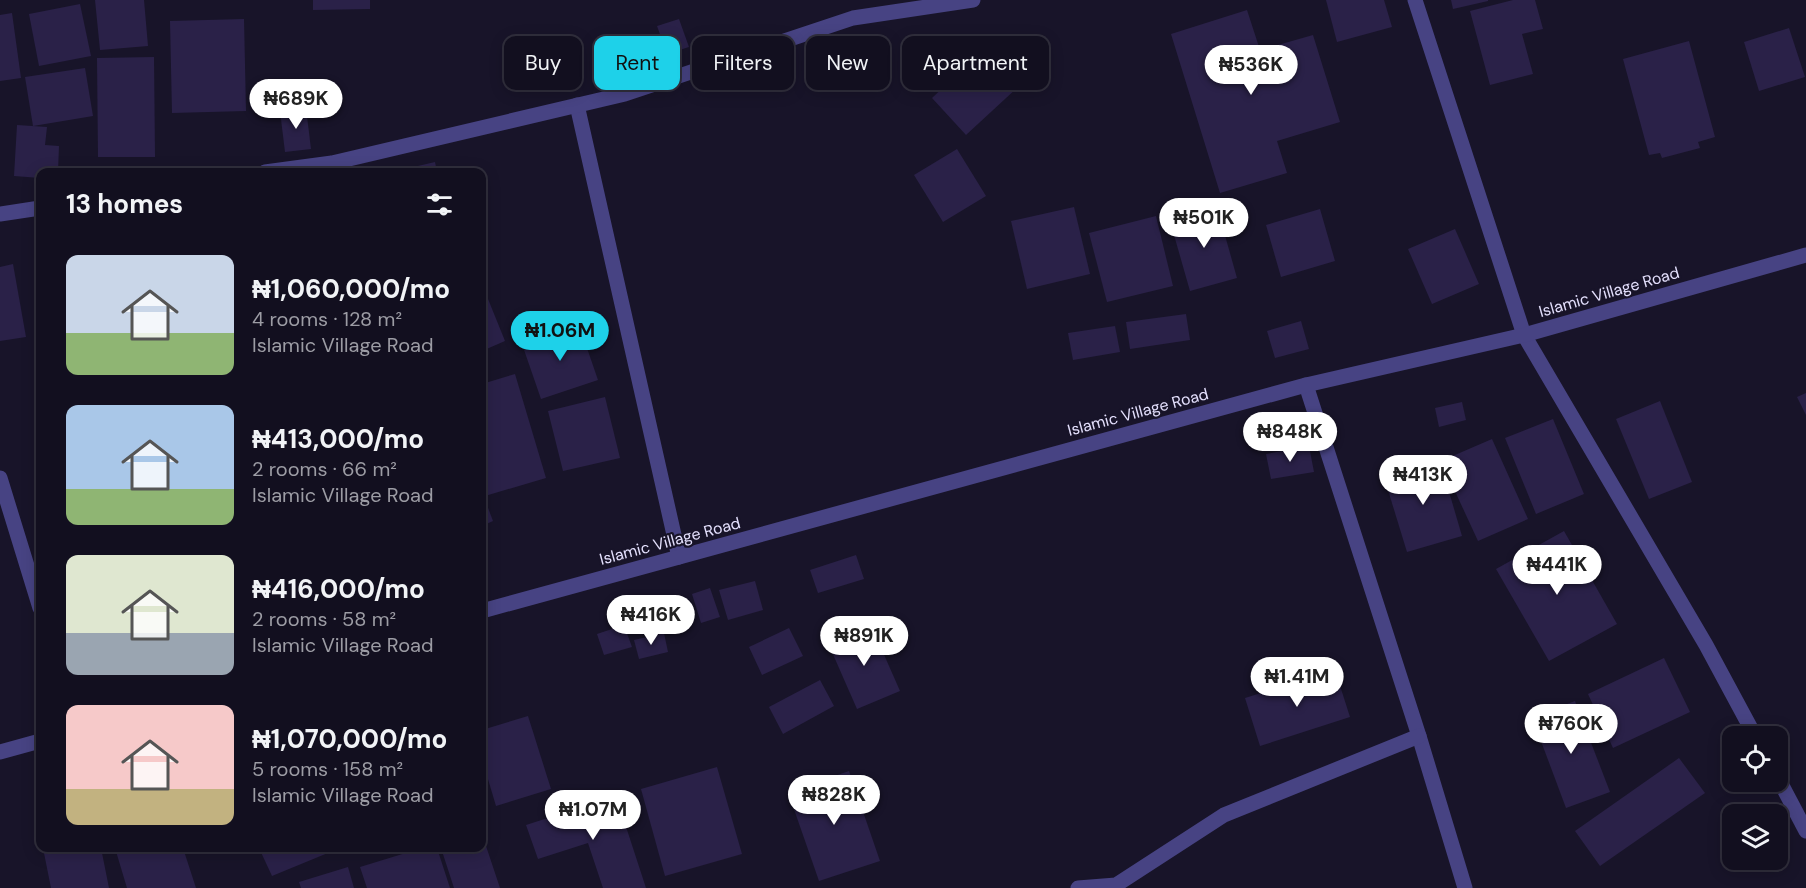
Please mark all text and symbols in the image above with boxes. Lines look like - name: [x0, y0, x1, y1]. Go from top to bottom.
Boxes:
- chip: Buy: [504, 36, 582, 90]
- chip: Rent: [594, 36, 680, 90]
- chip: Filters: [692, 36, 794, 90]
- chip: New: [806, 36, 890, 90]
- chip: Apartment: [902, 36, 1049, 90]
- pin: ₦536K: [1209, 45, 1293, 96]
- text: ₦536K: [1219, 51, 1283, 77]
- pin: ₦689K: [254, 79, 338, 130]
- text: ₦689K: [263, 85, 329, 111]
- text: 13 homes: [66, 187, 183, 221]
- icon: filters: [423, 188, 456, 221]
- pin: ₦501K: [1162, 198, 1246, 249]
- text: ₦501K: [1173, 204, 1235, 230]
- street label: Islamic Village Road: [1536, 262, 1682, 322]
- text: ₦1,060,000/mo: [252, 272, 450, 306]
- icon: home: [114, 279, 186, 351]
- text: 4 rooms · 128 m²: [252, 306, 402, 332]
- pin: ₦1.06M: [511, 311, 609, 362]
- text: ₦1.06M: [525, 317, 595, 343]
- text: Islamic Village Road: [252, 332, 433, 358]
- street label: Islamic Village Road: [1065, 383, 1211, 441]
- pin: ₦848K: [1248, 412, 1332, 463]
- text: ₦848K: [1257, 418, 1323, 444]
- text: ₦413,000/mo: [252, 422, 424, 456]
- icon: home: [114, 429, 186, 501]
- pin: ₦413K: [1381, 455, 1465, 506]
- text: 2 rooms · 66 m²: [252, 456, 397, 482]
- text: ₦413K: [1393, 461, 1453, 487]
- text: Islamic Village Road: [252, 482, 433, 508]
- street label: Islamic Village Road: [597, 512, 743, 570]
- pin: ₦441K: [1515, 545, 1599, 596]
- text: ₦441K: [1527, 551, 1587, 577]
- text: ₦416,000/mo: [252, 572, 425, 606]
- icon: home: [114, 579, 186, 651]
- pin: ₦416K: [609, 595, 693, 646]
- text: ₦416K: [621, 601, 681, 627]
- text: 2 rooms · 58 m²: [252, 606, 396, 632]
- pin: ₦891K: [822, 616, 906, 667]
- text: ₦891K: [834, 622, 894, 648]
- text: Islamic Village Road: [252, 632, 433, 658]
- pin: ₦1.41M: [1248, 657, 1346, 708]
- text: ₦1.41M: [1265, 663, 1329, 689]
- pin: ₦760K: [1529, 704, 1613, 755]
- text: ₦760K: [1539, 710, 1603, 736]
- text: ₦1,070,000/mo: [252, 722, 447, 756]
- map controls: [1722, 726, 1788, 870]
- button: locate: [1722, 726, 1788, 792]
- icon: home: [114, 729, 186, 801]
- text: 5 rooms · 158 m²: [252, 756, 403, 782]
- pin: ₦828K: [792, 775, 876, 826]
- text: ₦828K: [802, 781, 866, 807]
- text: Islamic Village Road: [252, 782, 433, 808]
- pin: ₦1.07M: [544, 790, 642, 841]
- text: ₦1.07M: [559, 796, 627, 822]
- button: layers: [1722, 804, 1788, 870]

